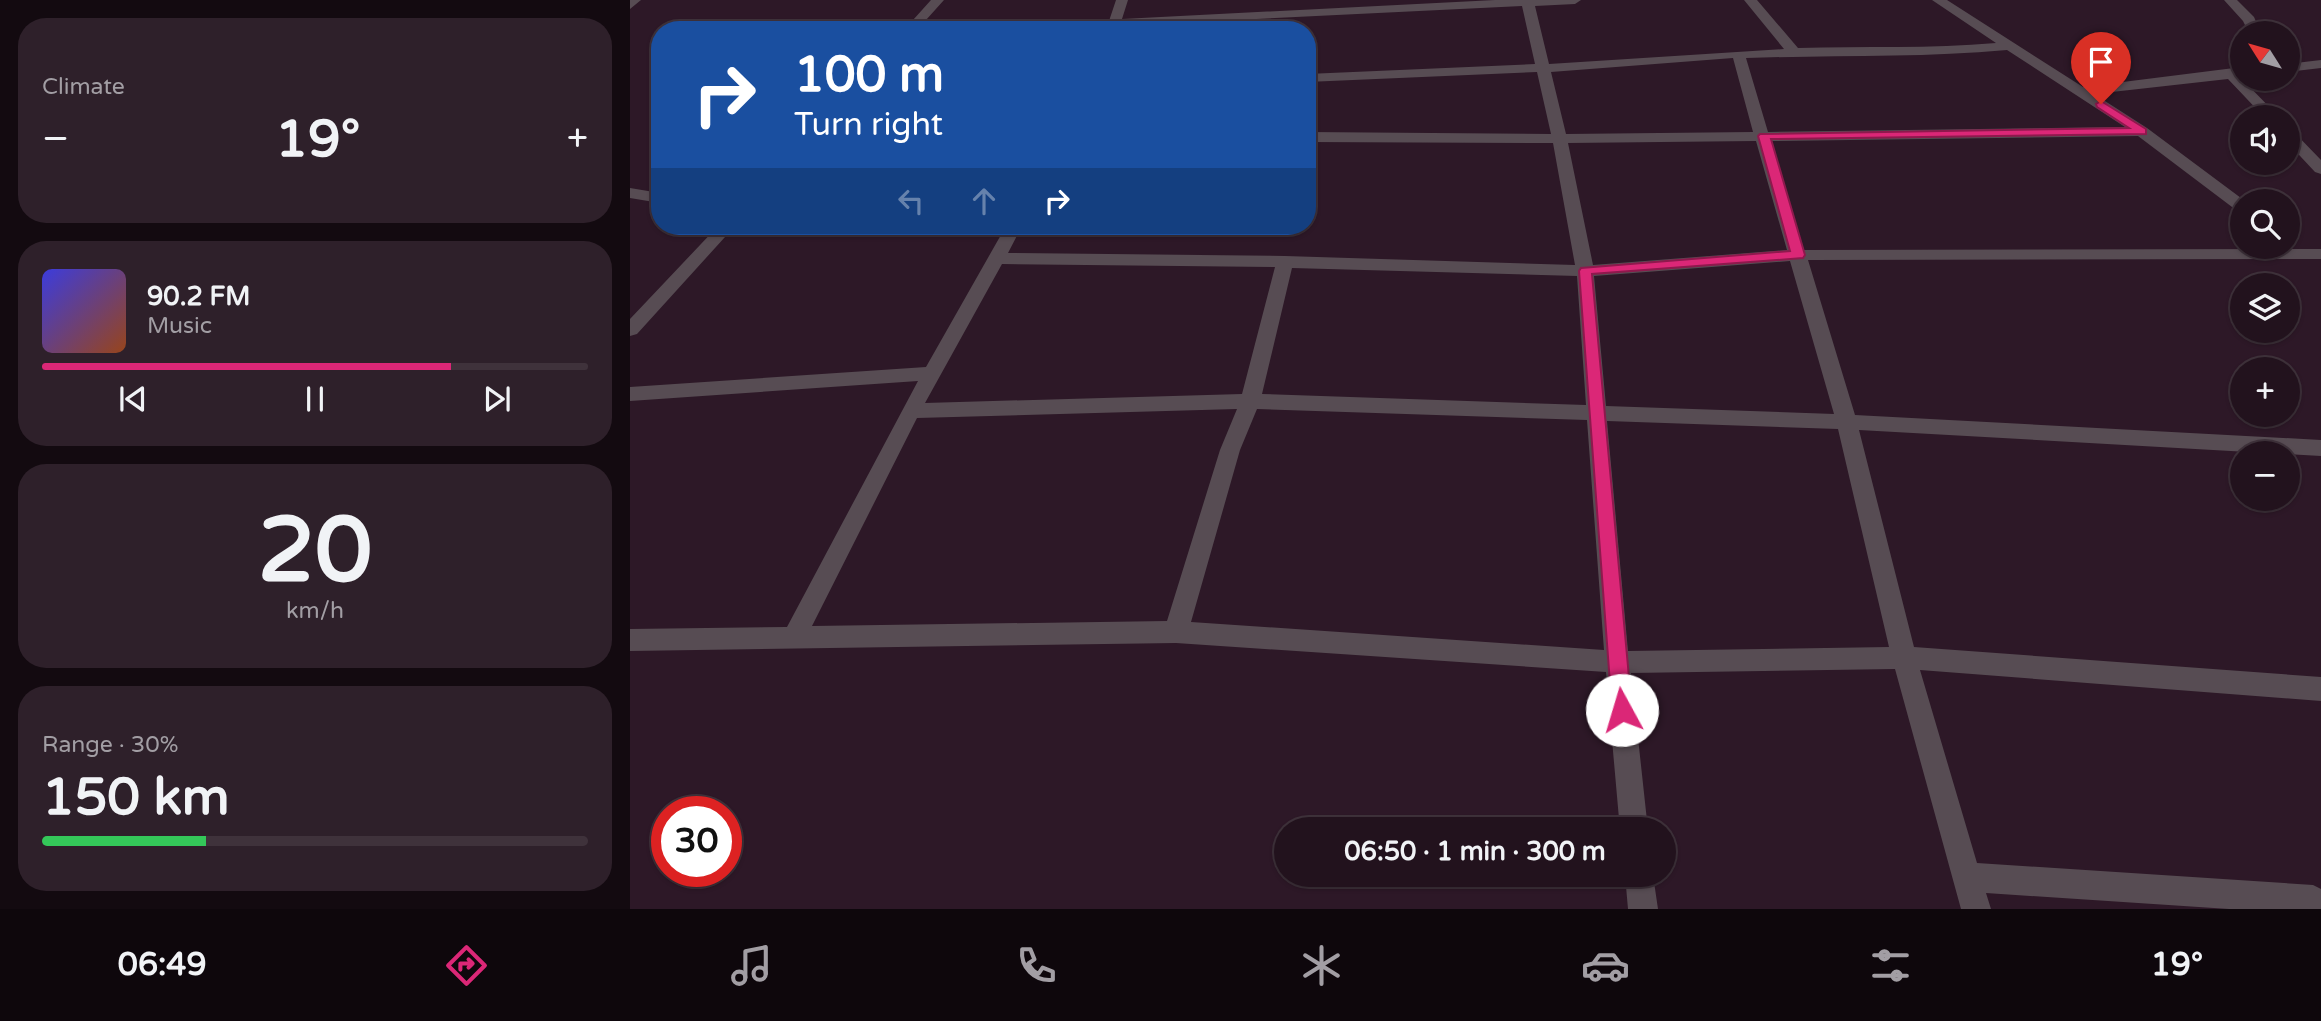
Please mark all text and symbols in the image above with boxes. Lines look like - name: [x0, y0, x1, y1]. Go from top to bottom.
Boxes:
- north arrow: [2230, 21, 2300, 91]
- map controls: [2230, 21, 2300, 511]
- pin: [2071, 32, 2131, 104]
- icon: arrive: [2082, 43, 2120, 81]
- text: 100 m: [794, 46, 944, 105]
- icon: right: [679, 49, 770, 140]
- text: Climate: [42, 73, 125, 101]
- button: sound: [2230, 105, 2300, 175]
- text: Turn right: [794, 106, 943, 144]
- text: 19°: [275, 108, 360, 171]
- text: −: [42, 116, 69, 162]
- text: +: [567, 116, 588, 162]
- icon: left: [892, 182, 930, 220]
- icon: ahead: [965, 182, 1003, 220]
- icon: right: [1038, 182, 1076, 220]
- button: search: [2230, 189, 2300, 259]
- button: layers: [2230, 273, 2300, 343]
- text: 90.2 FM: [147, 281, 250, 312]
- text: Music: [147, 312, 212, 340]
- button: +: [2230, 357, 2300, 427]
- icon: previous: [114, 380, 152, 418]
- icon: pause: [296, 380, 334, 418]
- icon: next: [478, 380, 516, 418]
- button: −: [2230, 441, 2300, 511]
- text: 20: [258, 496, 372, 606]
- text: km/h: [286, 597, 344, 625]
- position arrow: [1585, 673, 1659, 747]
- text: Range · 30%: [42, 731, 178, 759]
- text: 150 km: [42, 766, 230, 829]
- speed limit sign: 30: [651, 796, 742, 887]
- text: 06:50 · 1 min · 300 m: [1344, 836, 1606, 867]
- icon: directions: [442, 941, 491, 990]
- icon: music: [727, 941, 776, 990]
- icon: phone: [1012, 941, 1061, 990]
- icon: climate: [1297, 941, 1346, 990]
- icon: car: [1581, 941, 1630, 990]
- icon: filters: [1866, 941, 1915, 990]
- text: 06:49: [118, 946, 207, 984]
- text: 19°: [2151, 946, 2203, 984]

